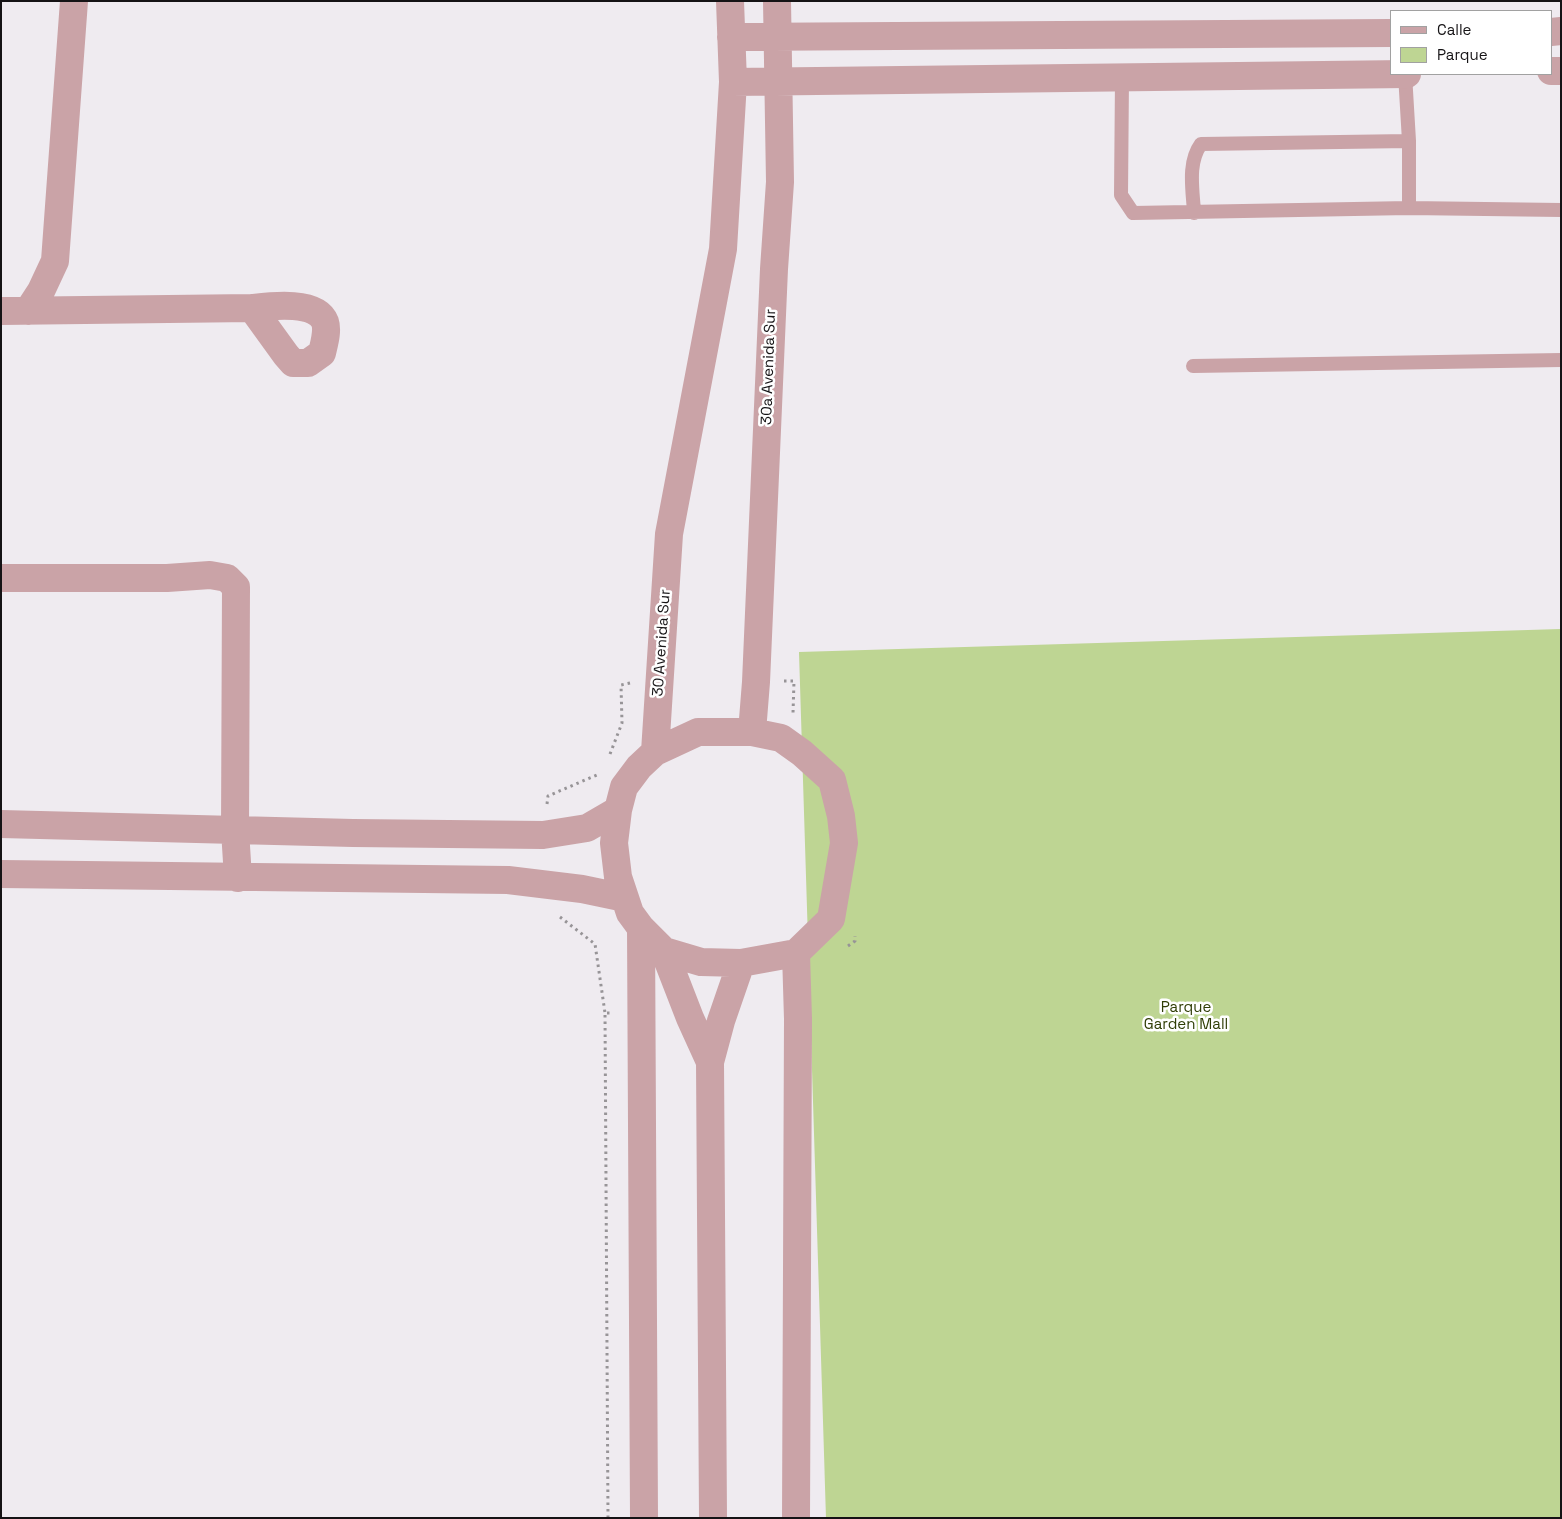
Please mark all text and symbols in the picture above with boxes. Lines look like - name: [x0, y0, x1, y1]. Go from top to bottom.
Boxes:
- legend: [1390, 10, 1552, 75]
- text: Calle: [1437, 20, 1472, 39]
- text: Parque: [1437, 45, 1488, 64]
- street label: 30a Avenida Sur: [758, 309, 780, 425]
- street label: 30 Avenida Sur: [649, 589, 675, 697]
- park label: Parque Garden Mall: [1144, 999, 1228, 1034]

